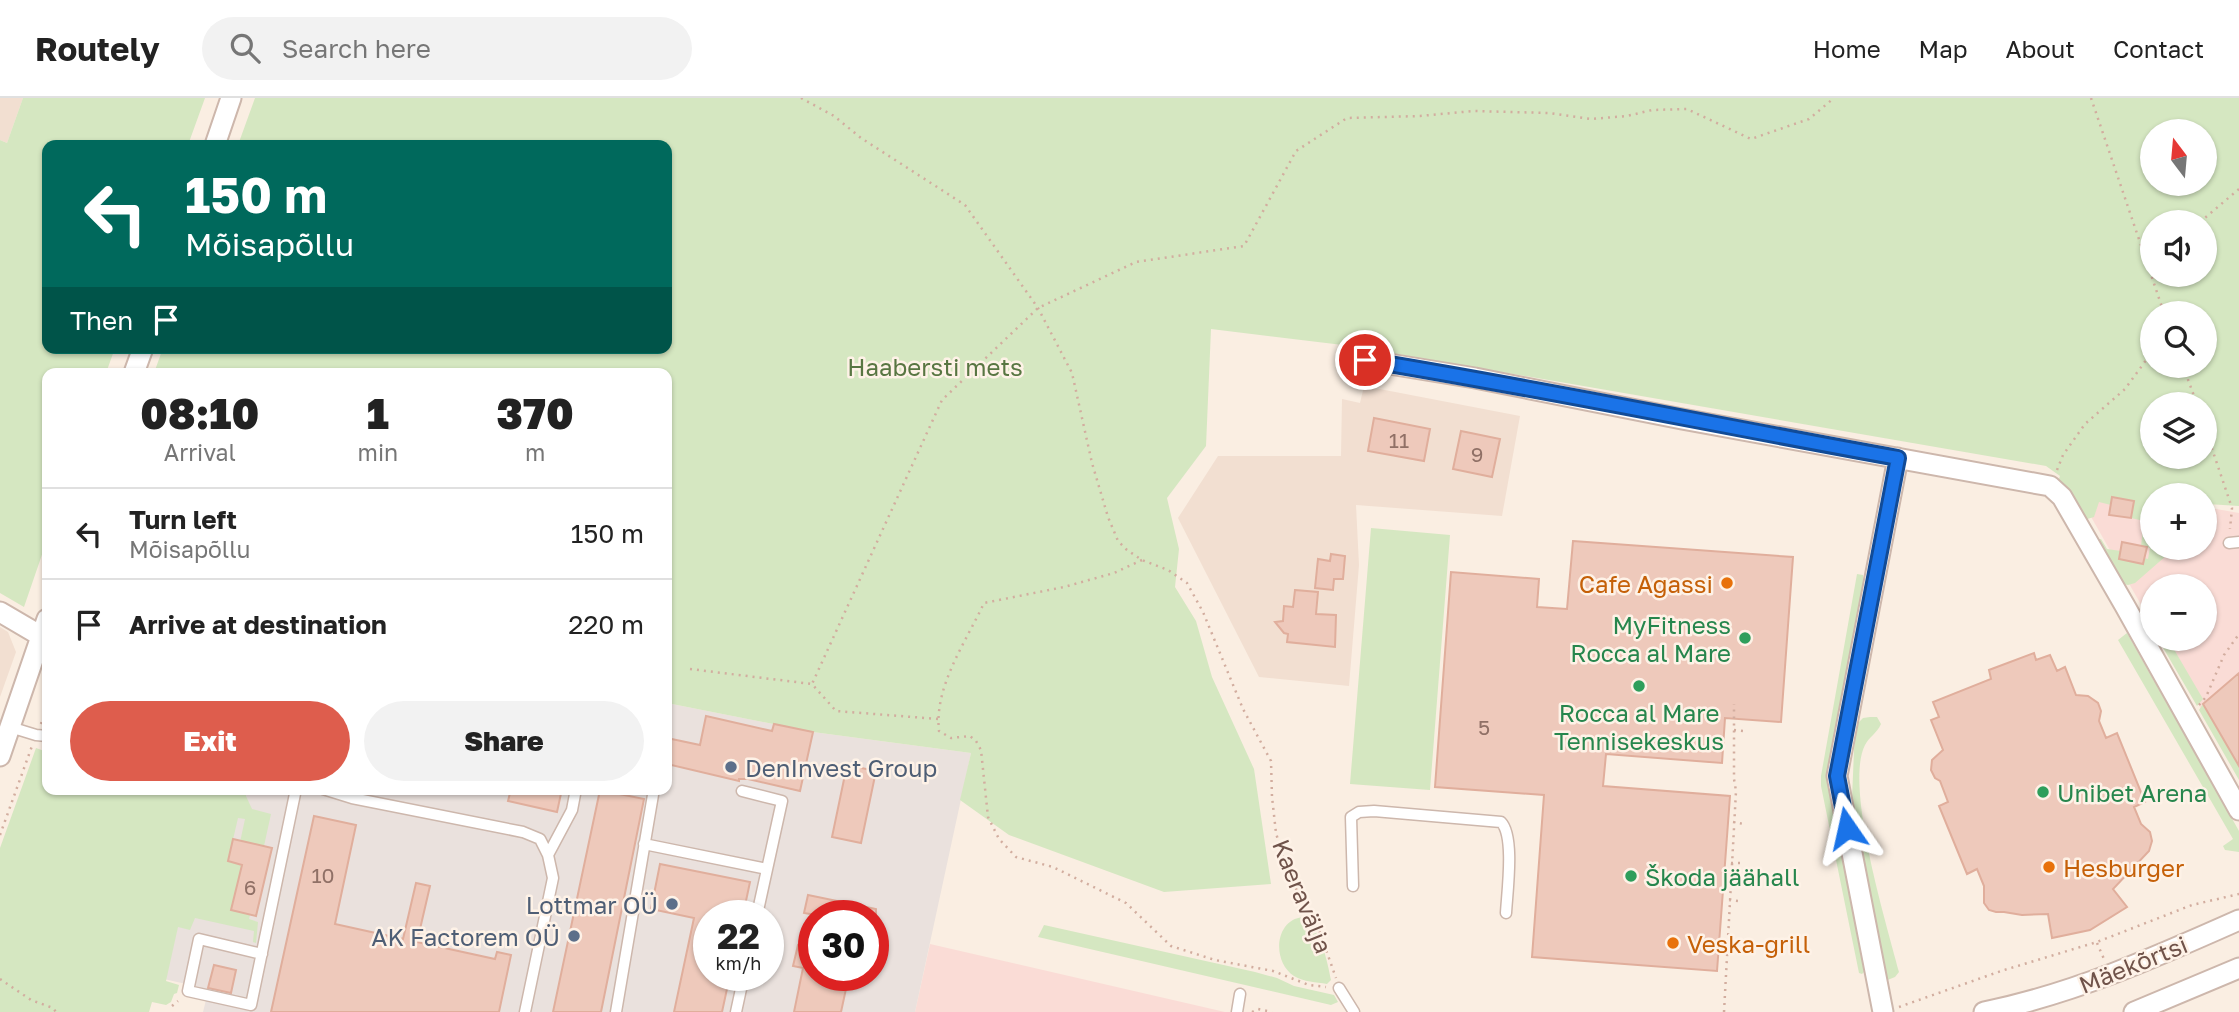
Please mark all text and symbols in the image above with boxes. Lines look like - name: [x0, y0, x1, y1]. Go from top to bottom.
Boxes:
- search box: [202, 17, 692, 80]
- text: Routely: [35, 29, 160, 68]
- icon: search: [226, 29, 264, 67]
- text: Search here: [282, 33, 431, 64]
- text: Home: [1813, 34, 1881, 63]
- text: Map: [1919, 34, 1968, 63]
- text: About: [2006, 34, 2075, 63]
- text: Contact: [2113, 34, 2204, 63]
- north arrow: [2140, 119, 2217, 196]
- map controls: [2140, 119, 2217, 651]
- text: 150 m: [185, 165, 327, 224]
- icon: left: [70, 168, 161, 259]
- button: sound: [2140, 210, 2217, 287]
- text: Mõisapõllu: [185, 225, 354, 263]
- icon: arrive: [147, 301, 185, 339]
- button: search: [2140, 301, 2217, 378]
- text: Then: [70, 305, 133, 336]
- pin: [1335, 330, 1395, 390]
- icon: arrive: [1346, 341, 1384, 379]
- park label: Haabersti mets: [847, 352, 1023, 381]
- text: 08:10: [140, 388, 259, 438]
- text: 1: [367, 388, 389, 438]
- text: 370: [497, 388, 574, 438]
- button: layers: [2140, 392, 2217, 469]
- house number: 11: [1389, 427, 1409, 453]
- text: Arrival: [164, 438, 236, 466]
- text: min: [358, 438, 398, 466]
- text: m: [525, 438, 545, 466]
- house number: 9: [1471, 441, 1483, 467]
- button: +: [2140, 483, 2217, 560]
- text: Turn left: [129, 504, 237, 535]
- icon: left: [70, 515, 108, 553]
- text: 150 m: [571, 518, 644, 549]
- text: Mõisapõllu: [129, 535, 251, 563]
- place label: Cafe Agassi: [1579, 569, 1713, 598]
- button: −: [2140, 574, 2217, 651]
- marker: Cafe Agassi: [1719, 575, 1735, 591]
- icon: arrive: [70, 606, 108, 644]
- text: Arrive at destination: [129, 609, 387, 640]
- text: 220 m: [568, 609, 644, 640]
- place label: MyFitness Rocca al Mare: [1570, 610, 1731, 667]
- marker: MyFitness Rocca al Mare: [1737, 630, 1753, 646]
- marker: Rocca al Mare Tennisekeskus: [1631, 678, 1647, 694]
- place label: Rocca al Mare Tennisekeskus: [1554, 698, 1724, 755]
- button: Exit: [70, 701, 350, 781]
- button: Share: [364, 701, 644, 781]
- house number: 5: [1478, 714, 1490, 740]
- place label: DenInvest Group: [745, 753, 937, 782]
- marker: DenInvest Group: [723, 759, 739, 775]
- place label: Unibet Arena: [2057, 778, 2207, 807]
- marker: Unibet Arena: [2035, 784, 2051, 800]
- position arrow: [1810, 791, 1884, 865]
- street label: Kaeravälja: [1267, 835, 1339, 957]
- place label: Hesburger: [2063, 853, 2184, 882]
- marker: Hesburger: [2041, 859, 2057, 875]
- house number: 10: [311, 862, 335, 888]
- place label: Škoda jäähall: [1645, 862, 1799, 891]
- marker: Škoda jäähall: [1623, 868, 1639, 884]
- house number: 6: [244, 874, 256, 900]
- place label: Lottmar OÜ: [526, 890, 658, 919]
- marker: Lottmar OÜ: [664, 896, 680, 912]
- speed limit sign: 30: [798, 900, 889, 991]
- text: 22: [717, 915, 760, 957]
- place label: AK Factorem OÜ: [371, 922, 560, 951]
- marker: AK Factorem OÜ: [566, 928, 582, 944]
- place label: Veska-grill: [1687, 929, 1810, 958]
- street label: Mäekõrtsi: [2075, 929, 2191, 999]
- marker: Veska-grill: [1665, 935, 1681, 951]
- text: km/h: [716, 952, 761, 974]

